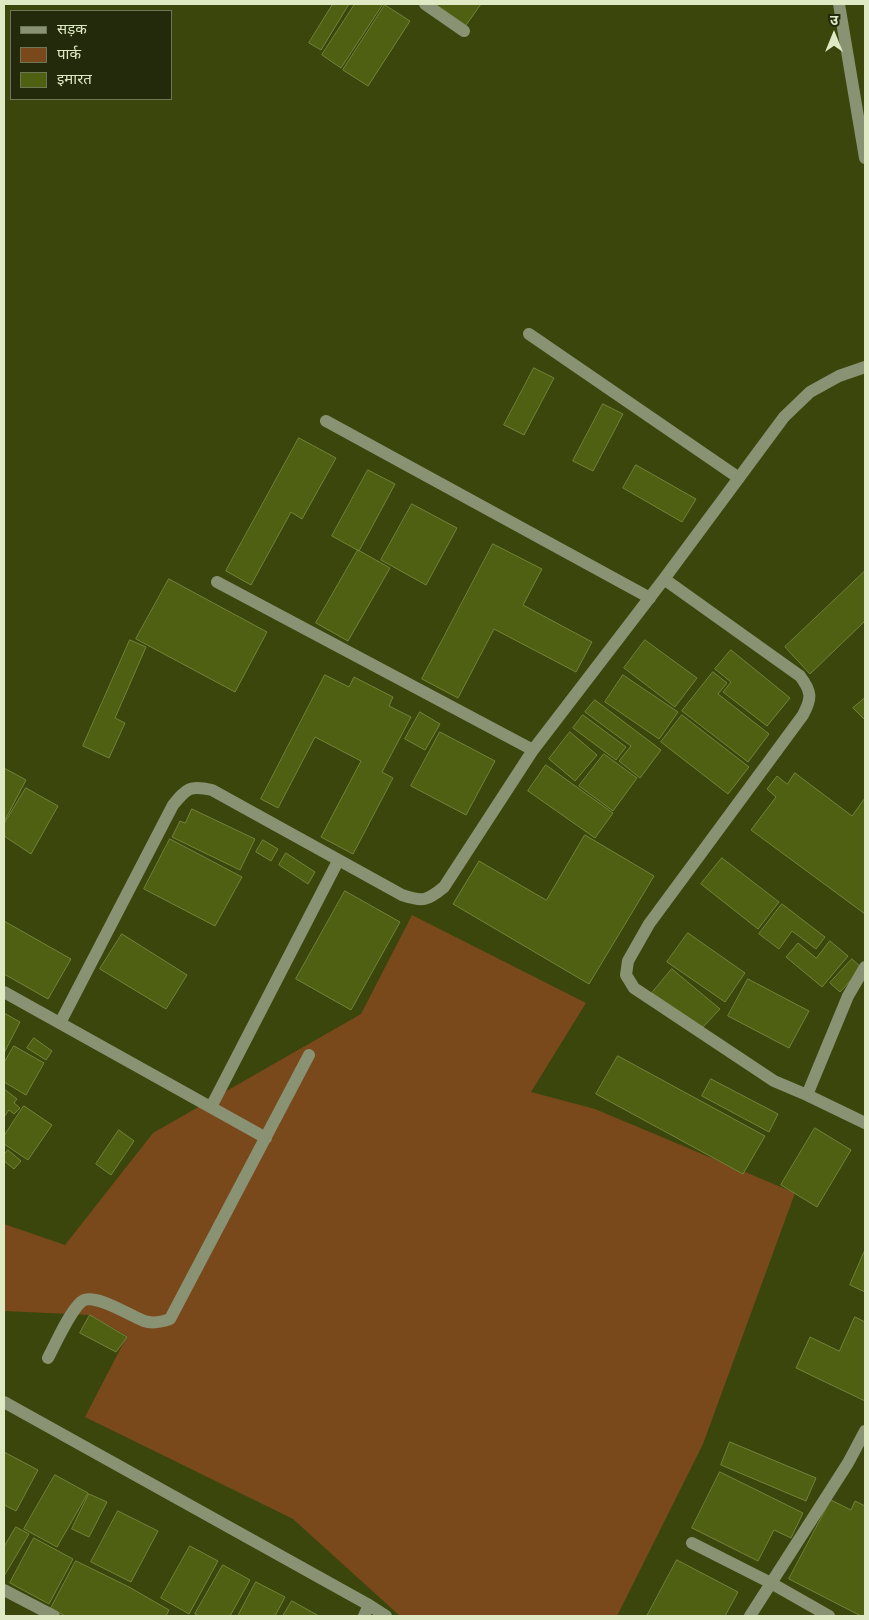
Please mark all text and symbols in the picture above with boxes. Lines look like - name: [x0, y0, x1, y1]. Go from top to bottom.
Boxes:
- legend: [10, 10, 172, 100]
- north arrow: [809, 10, 859, 60]
- text: उ: [830, 12, 838, 28]
- text: सड़क: [57, 20, 87, 38]
- text: पार्क: [57, 45, 81, 63]
- text: इमारत: [57, 70, 92, 88]

